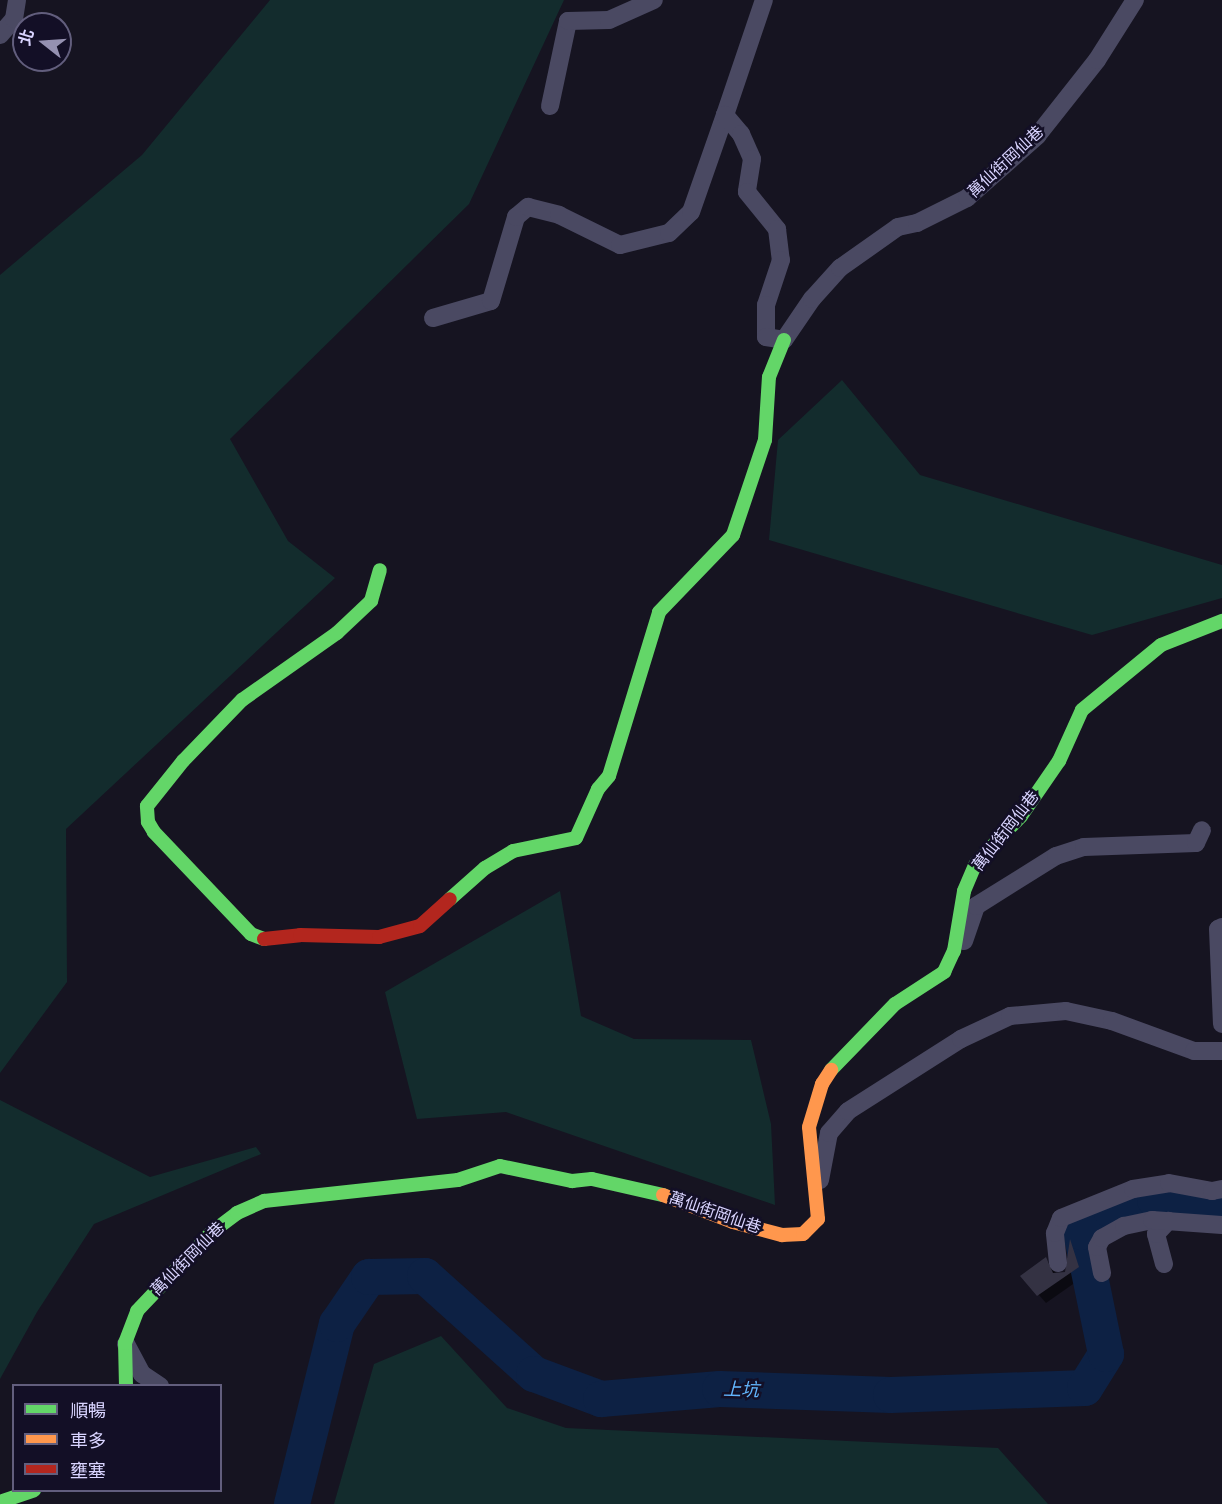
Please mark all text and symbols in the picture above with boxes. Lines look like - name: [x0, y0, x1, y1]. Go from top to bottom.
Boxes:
- north arrow: [12, 12, 72, 72]
- text: 北: [16, 27, 37, 47]
- street label: 萬仙街岡仙巷: [964, 122, 1048, 202]
- street label: 萬仙街岡仙巷: [969, 787, 1043, 875]
- street label: 萬仙街岡仙巷: [666, 1188, 764, 1238]
- street label: 萬仙街岡仙巷: [147, 1218, 229, 1300]
- water label: 上坑: [723, 1379, 759, 1401]
- legend: [12, 1384, 222, 1492]
- text: 順暢: [70, 1401, 106, 1421]
- text: 車多: [70, 1431, 106, 1451]
- text: 壅塞: [70, 1461, 106, 1481]

